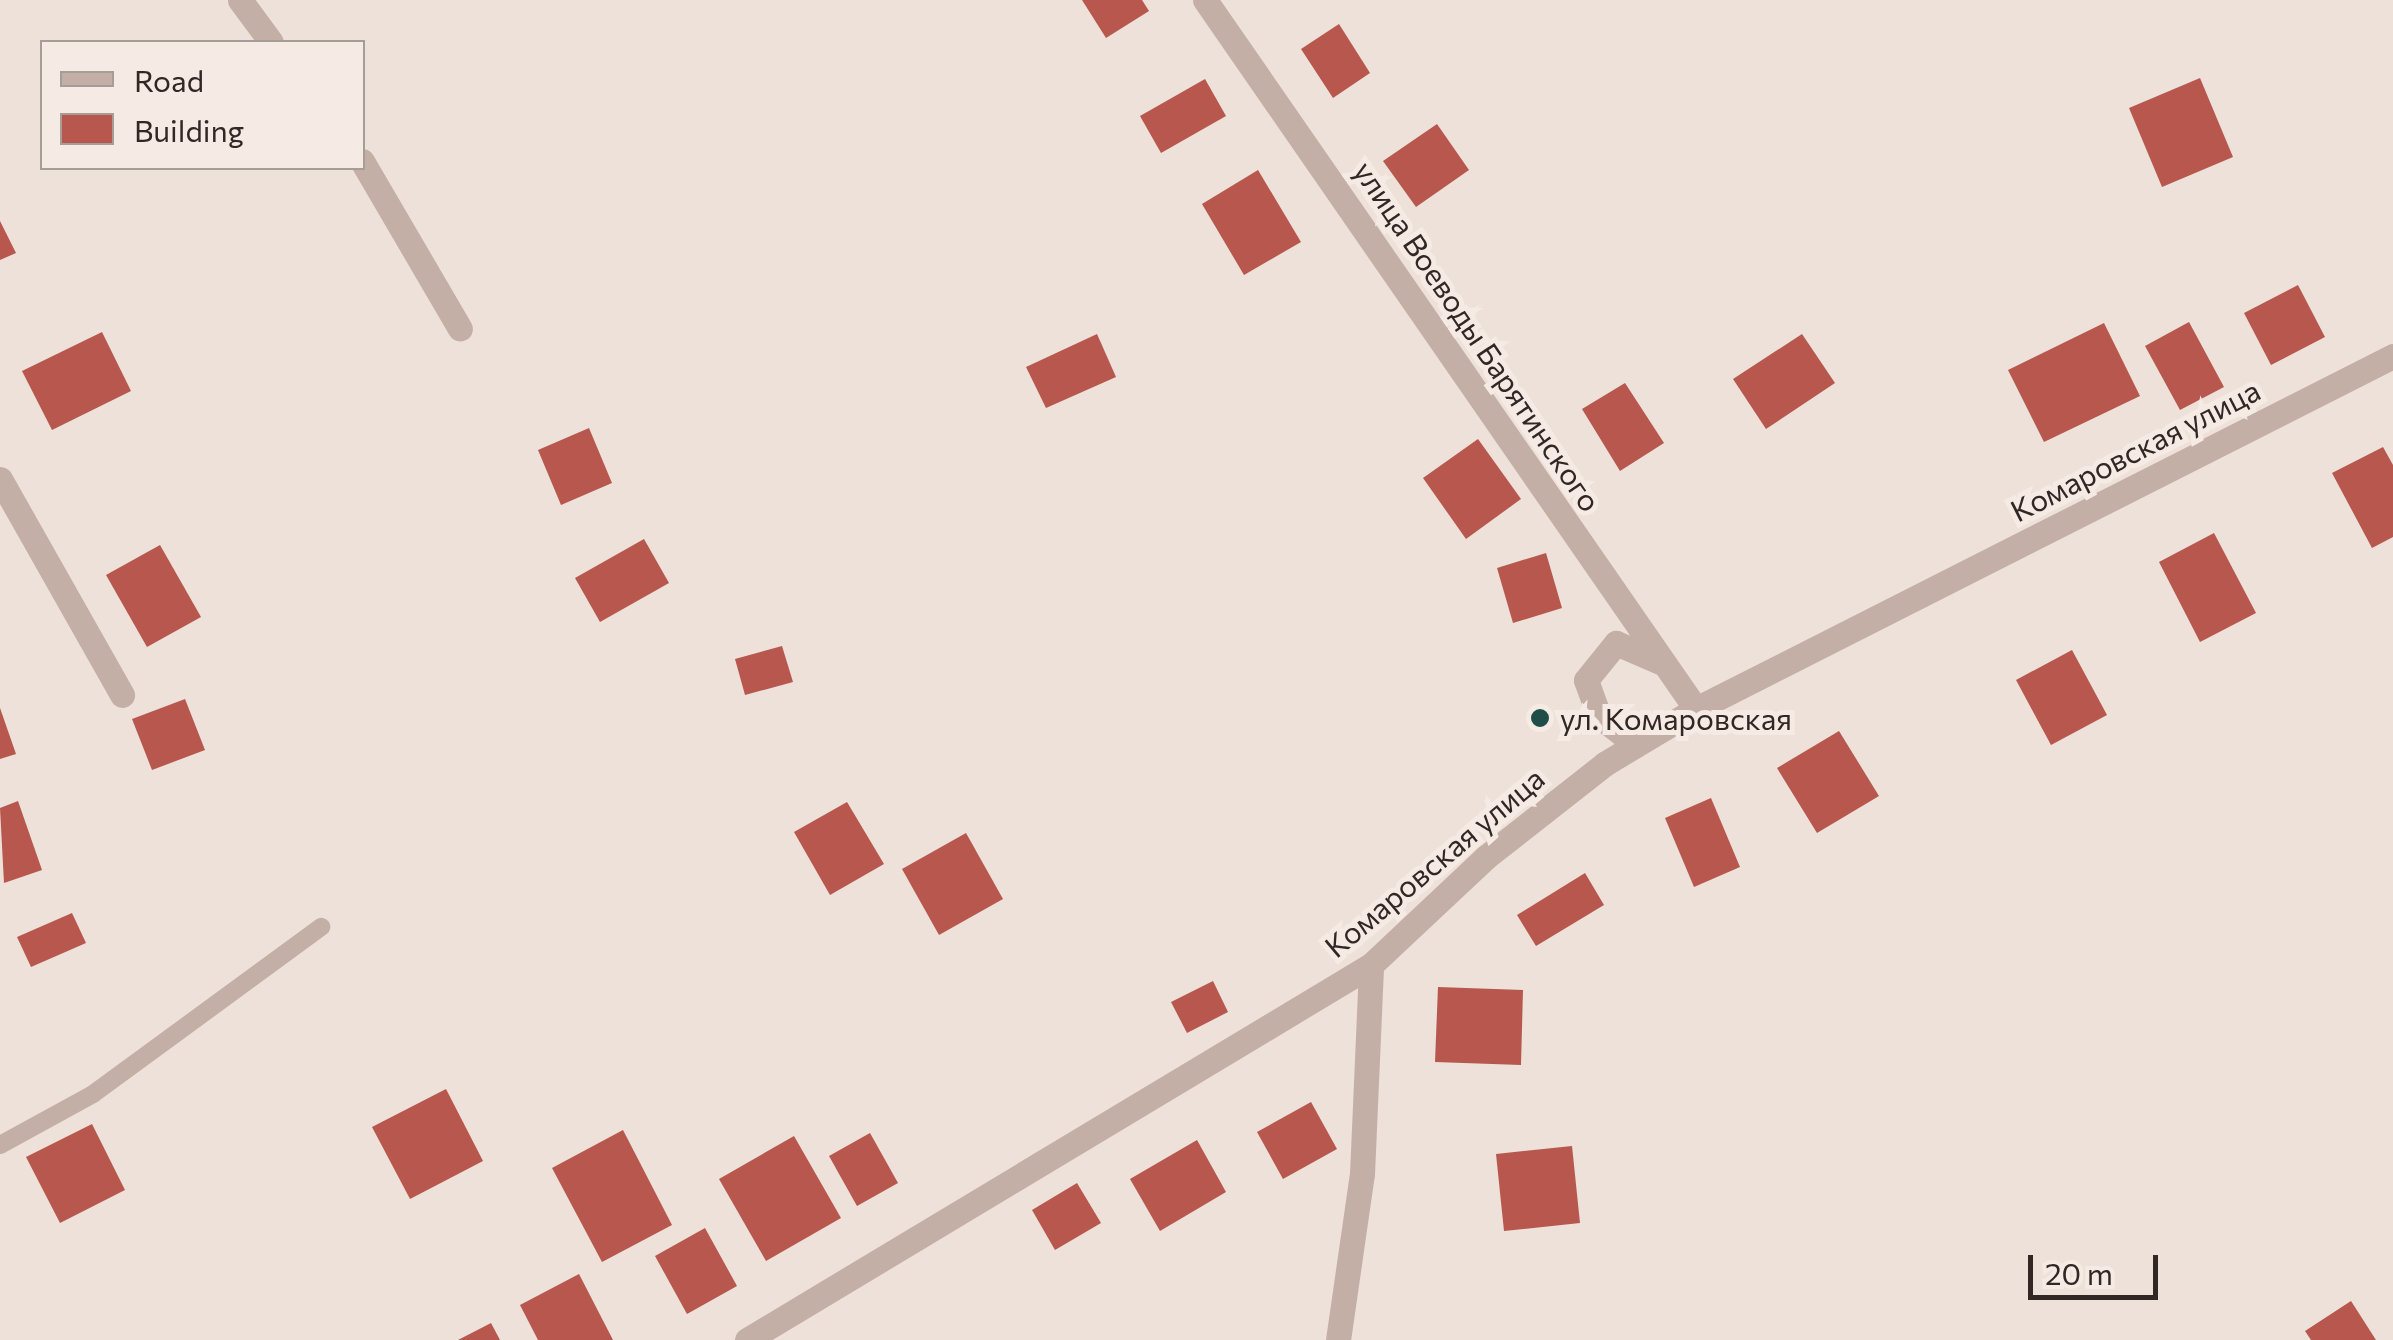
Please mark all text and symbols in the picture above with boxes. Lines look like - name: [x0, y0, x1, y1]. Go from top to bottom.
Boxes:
- legend: [40, 40, 365, 170]
- text: Road: [134, 61, 204, 98]
- text: Building: [134, 111, 244, 148]
- street label: улица Воеводы Барятинского: [1347, 154, 1609, 518]
- street label: Комаровская улица: [2004, 371, 2266, 529]
- place label: ул. Комаровская: [1560, 700, 1792, 736]
- marker: ул. Комаровская: [1529, 707, 1551, 729]
- street label: Комаровская улица: [1317, 760, 1551, 964]
- scale bar: [2033, 1235, 2163, 1297]
- text: 20 m: [2045, 1254, 2113, 1291]

